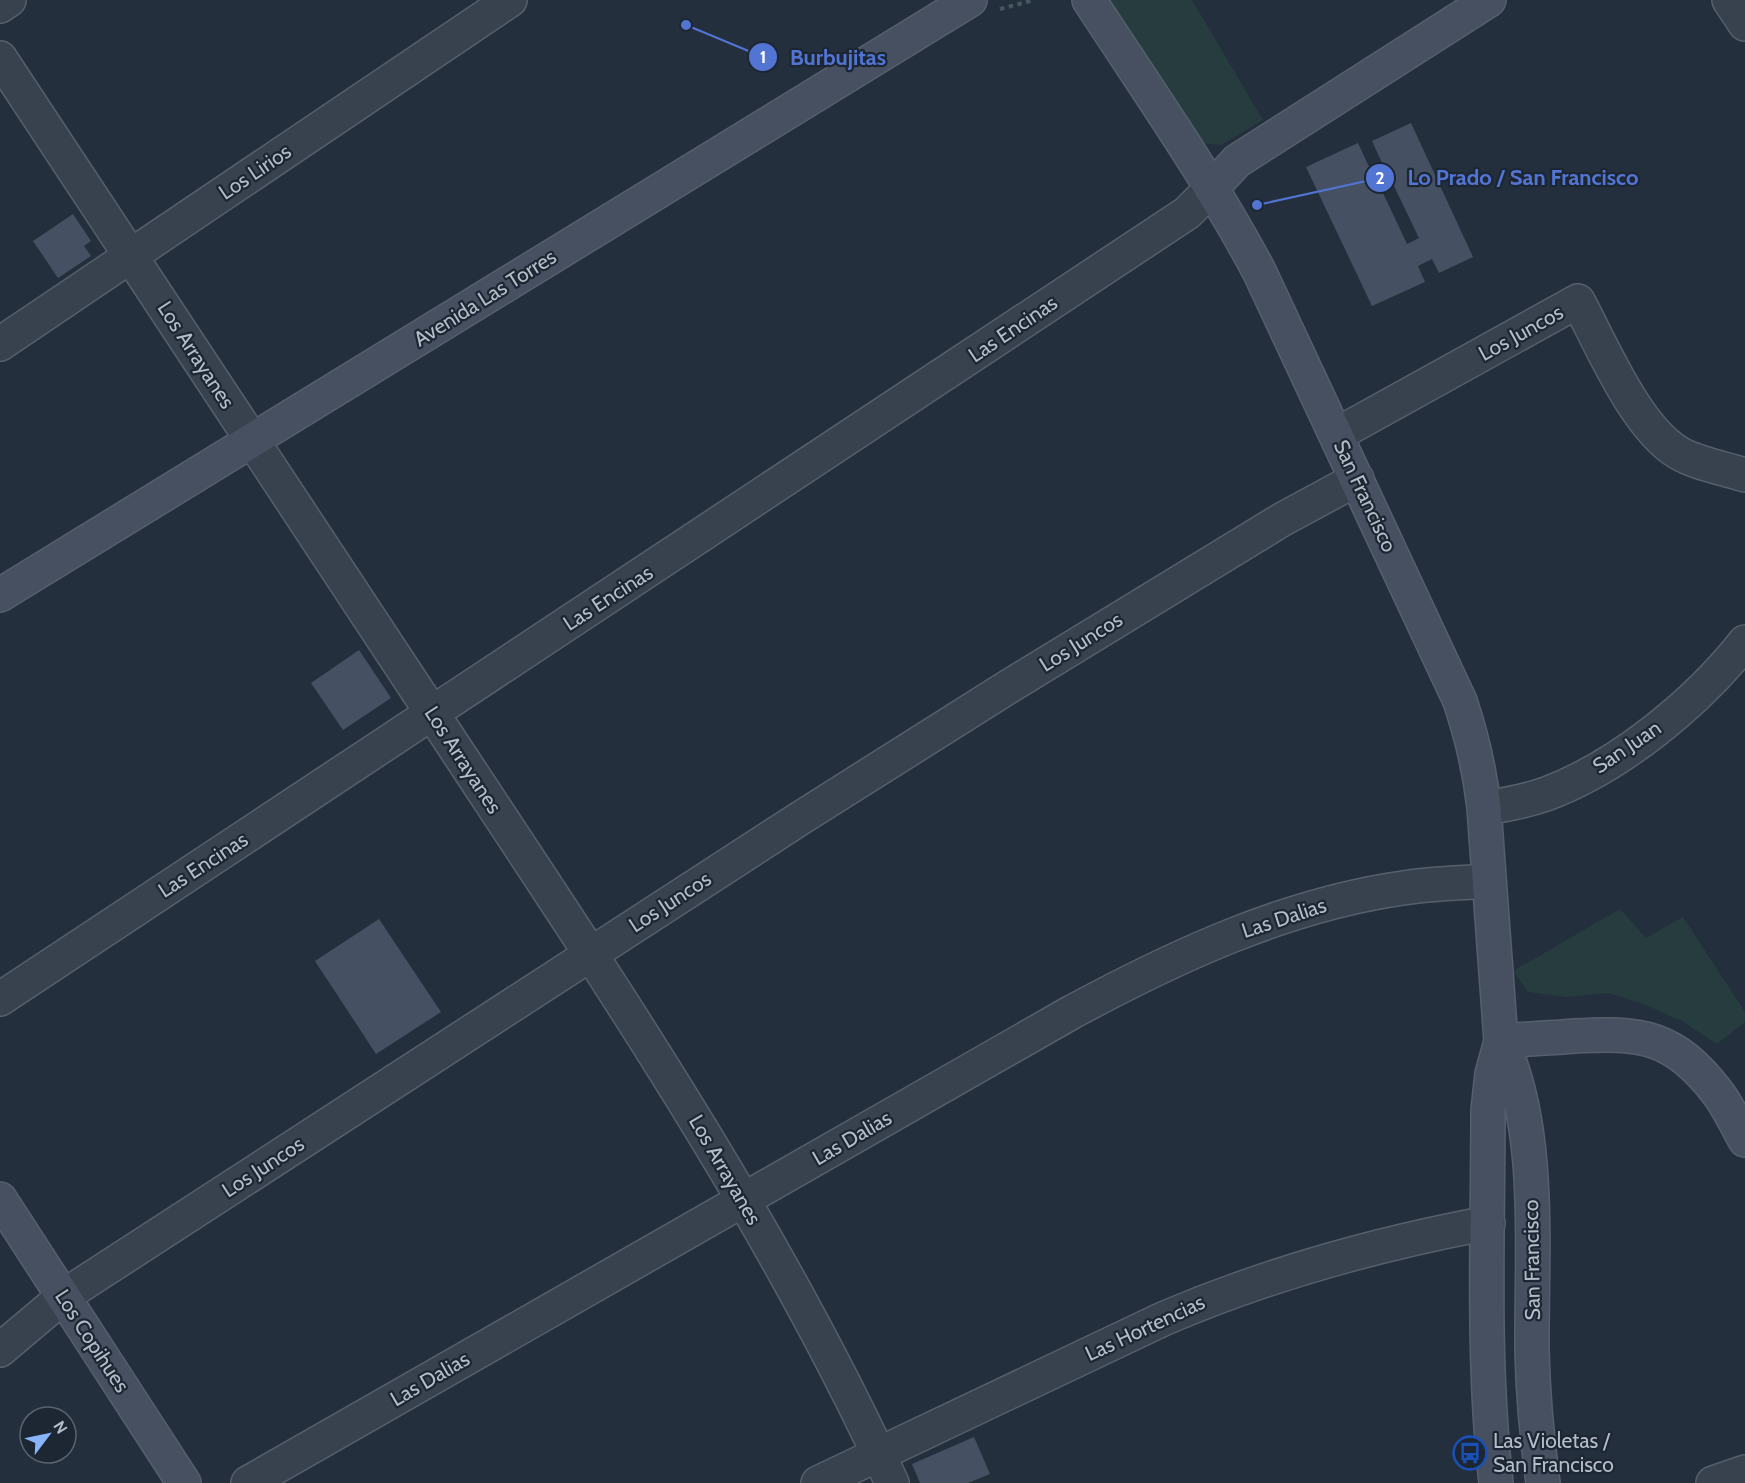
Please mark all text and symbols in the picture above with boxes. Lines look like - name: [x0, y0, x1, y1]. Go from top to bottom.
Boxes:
- callout: Burbujitas: [748, 37, 898, 77]
- text: Burbujitas: [790, 44, 886, 71]
- text: 1: [760, 46, 766, 68]
- street label: Los Lirios: [214, 138, 296, 205]
- callout: Lo Prado / San Francisco: [1365, 158, 1650, 198]
- text: Lo Prado / San Francisco: [1407, 164, 1639, 191]
- text: 2: [1375, 167, 1385, 189]
- street label: Avenida Las Torres: [409, 244, 561, 351]
- street label: Las Encinas: [964, 290, 1062, 367]
- street label: Los Arrayanes: [153, 296, 240, 413]
- street label: Los Juncos: [1474, 299, 1568, 366]
- street label: San Francisco: [1329, 436, 1402, 556]
- street label: Las Encinas: [558, 559, 657, 636]
- street label: Los Juncos: [1035, 606, 1127, 677]
- street label: Los Arrayanes: [420, 701, 507, 818]
- street label: San Juan: [1588, 715, 1666, 778]
- street label: Las Encinas: [153, 826, 252, 903]
- street label: Los Juncos: [624, 866, 716, 937]
- street label: Las Dalias: [1238, 892, 1330, 943]
- street label: Las Dalias: [808, 1105, 896, 1170]
- street label: Los Arrayanes: [684, 1110, 767, 1229]
- street label: Los Juncos: [217, 1131, 309, 1202]
- street label: San Francisco: [1518, 1199, 1545, 1321]
- street label: Los Copihues: [50, 1285, 135, 1397]
- street label: Las Hortencias: [1081, 1289, 1209, 1366]
- street label: Las Dalias: [386, 1346, 474, 1411]
- north arrow: [18, 1405, 78, 1465]
- text: N: [49, 1417, 71, 1437]
- place label: Las Violetas / San Francisco: [1493, 1428, 1614, 1477]
- bus stop icon: Las Violetas / San Francisco: [1452, 1435, 1488, 1471]

